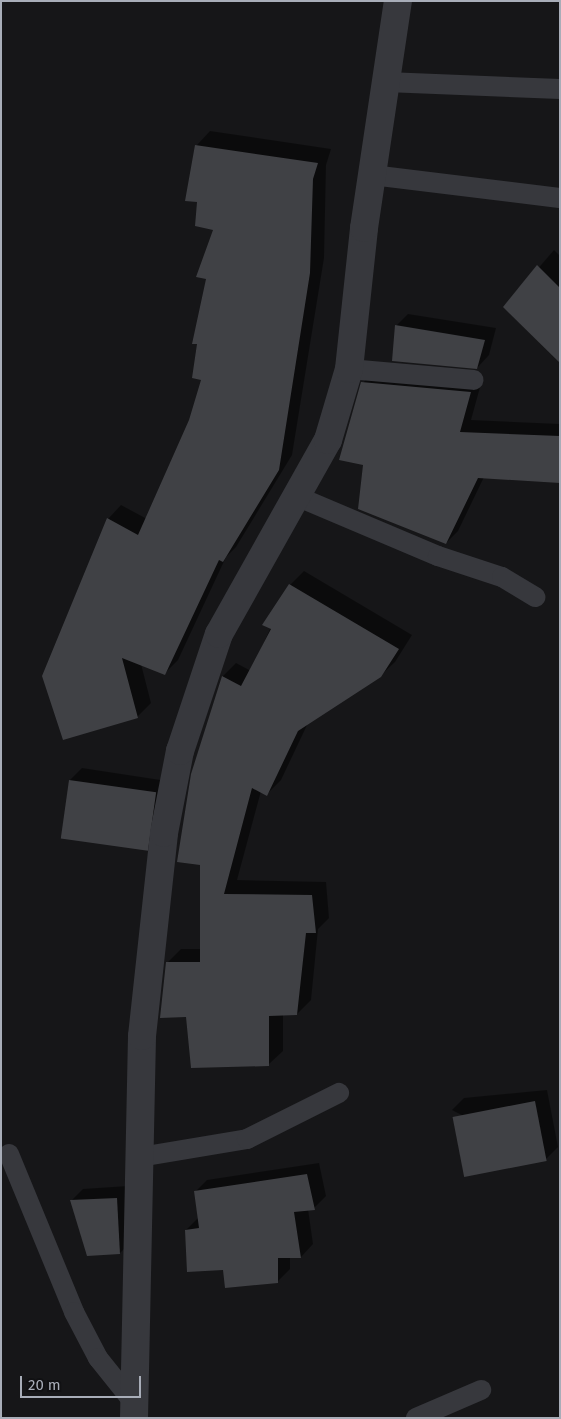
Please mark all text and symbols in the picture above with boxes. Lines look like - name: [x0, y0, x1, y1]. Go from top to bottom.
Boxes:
- scale bar: [22, 1366, 144, 1398]
- text: 20 m: [28, 1376, 61, 1394]

